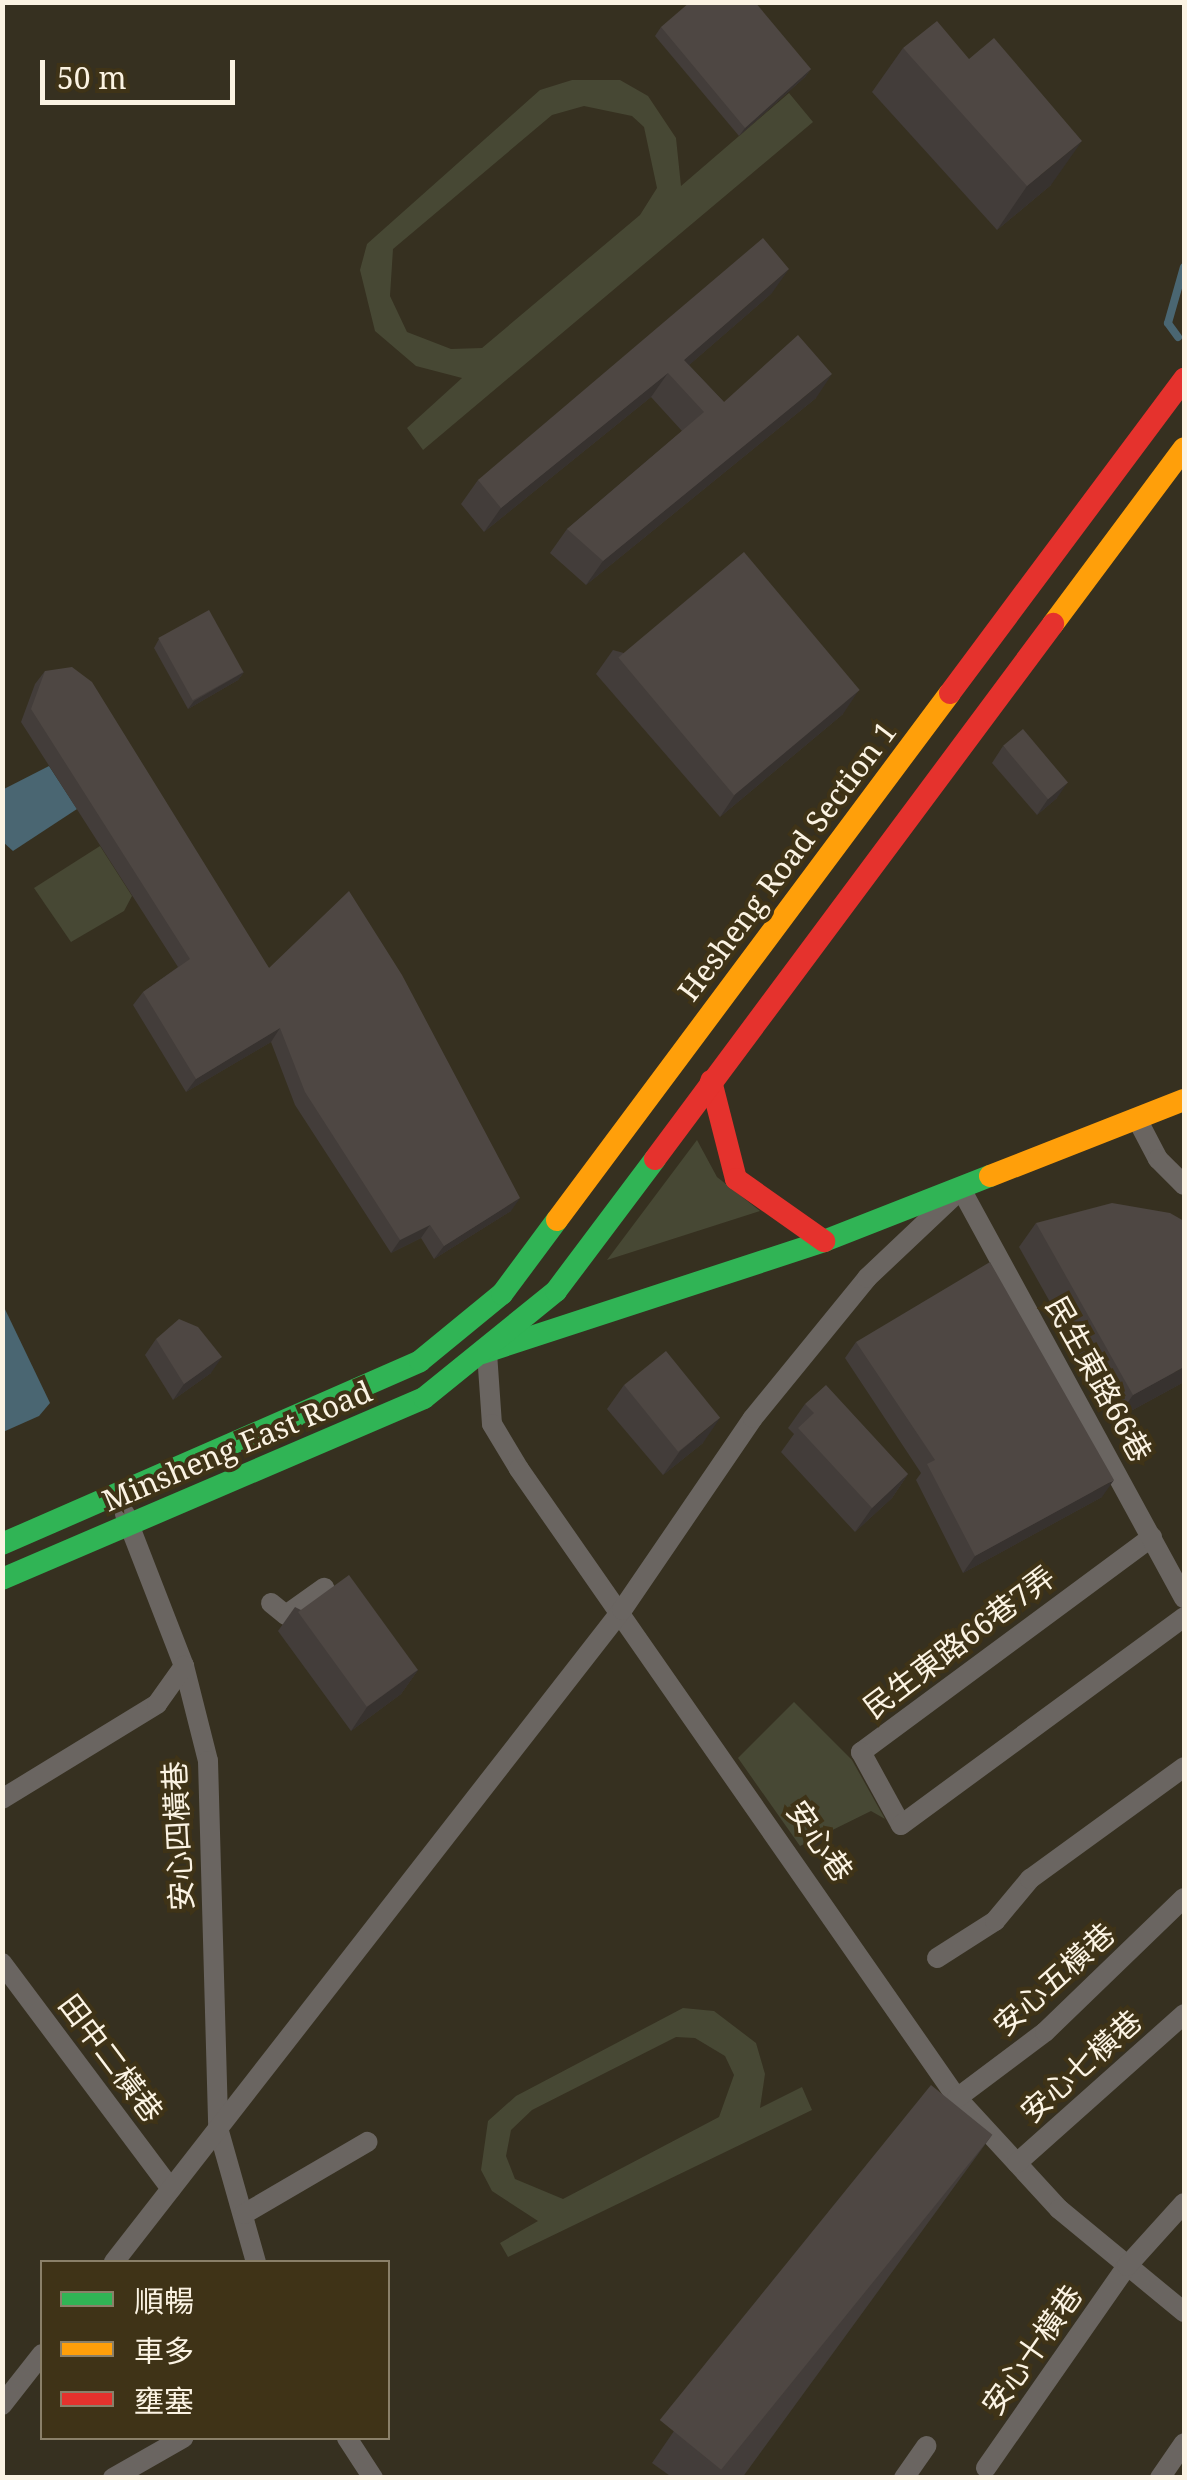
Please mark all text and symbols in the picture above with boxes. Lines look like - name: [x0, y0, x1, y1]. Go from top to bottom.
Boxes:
- scale bar: [45, 40, 240, 102]
- text: 50 m: [57, 57, 127, 98]
- street label: Hesheng Road Section 1: [670, 714, 904, 1008]
- street label: 民生東路66巷: [1039, 1290, 1159, 1468]
- street label: Minsheng East Road: [97, 1373, 377, 1519]
- street label: 民生東路66巷7弄: [856, 1558, 1062, 1726]
- street label: 安心四橫巷: [156, 1760, 200, 1912]
- street label: 安心巷: [779, 1794, 861, 1888]
- street label: 安心五橫巷: [986, 1915, 1122, 2043]
- street label: 田中二橫巷: [51, 1987, 171, 2129]
- street label: 安心七橫巷: [1013, 2002, 1149, 2130]
- legend: [40, 2260, 390, 2440]
- street label: 安心十橫巷: [974, 2278, 1090, 2422]
- text: 順暢: [134, 2280, 194, 2321]
- text: 車多: [134, 2330, 194, 2371]
- text: 壅塞: [134, 2380, 194, 2421]

